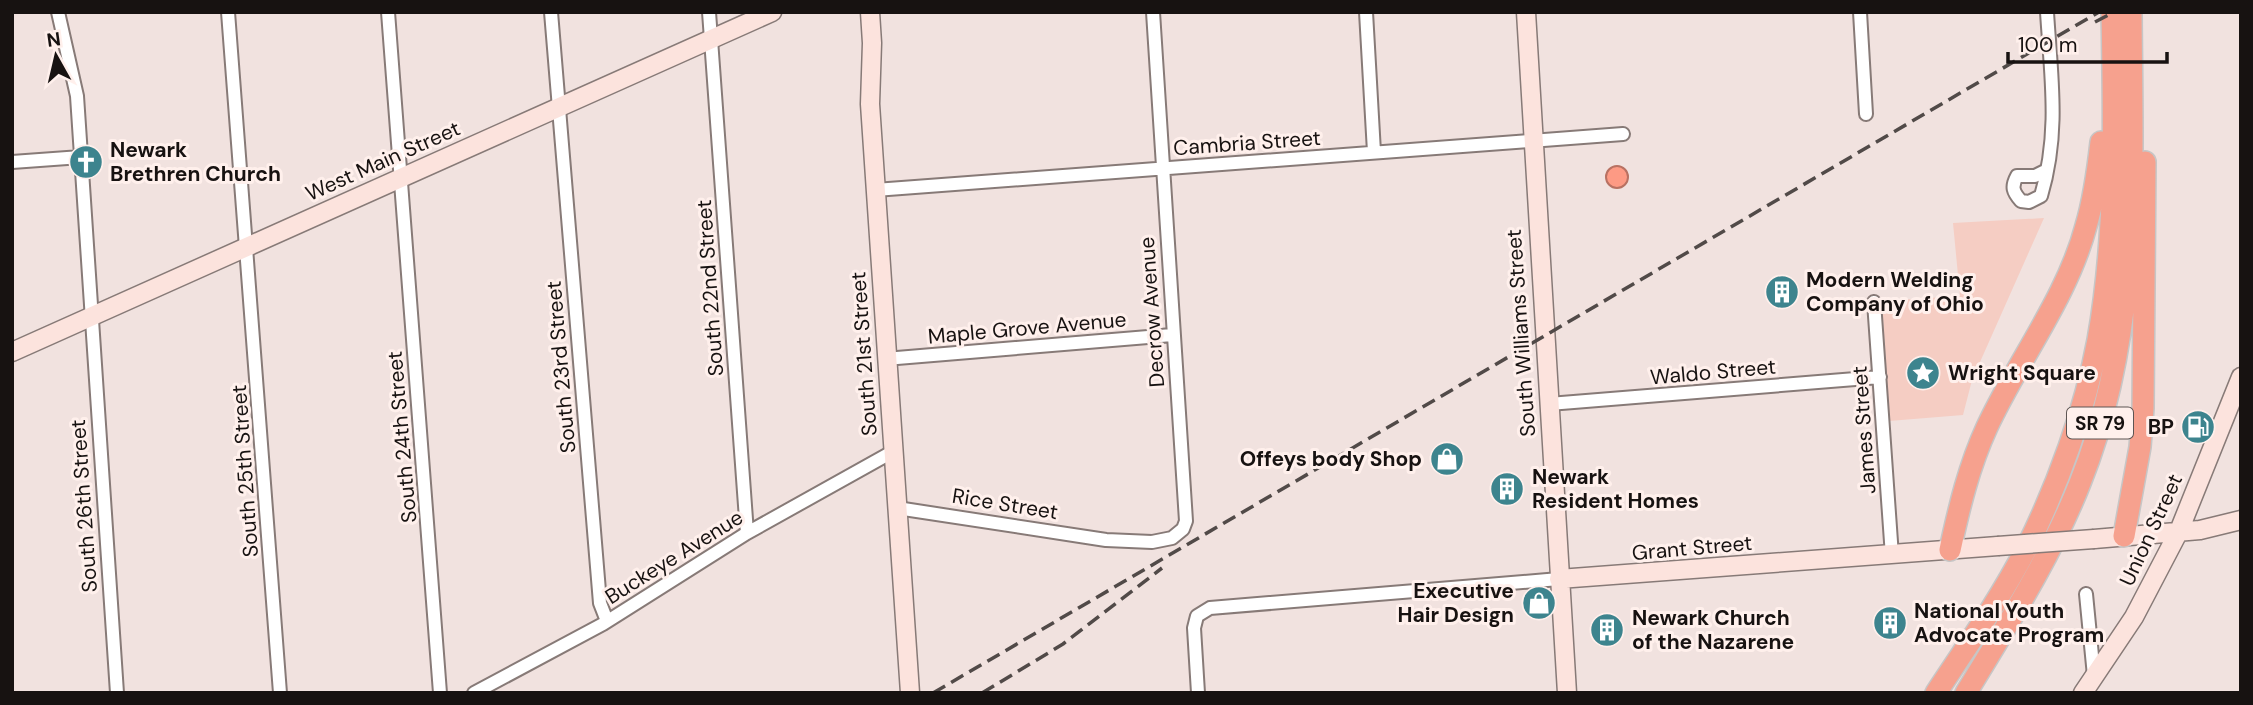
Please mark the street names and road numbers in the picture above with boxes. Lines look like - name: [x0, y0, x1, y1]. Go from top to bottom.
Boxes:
- street label: West Main Street: [301, 114, 465, 208]
- street label: Cambria Street: [1172, 124, 1322, 162]
- street label: South 22nd Street: [690, 199, 730, 377]
- street label: South Williams Street: [1500, 228, 1542, 438]
- street label: Decrow Avenue: [1133, 236, 1171, 388]
- street label: South 21st Street: [844, 271, 884, 437]
- street label: South 23rd Street: [540, 280, 582, 454]
- street label: Maple Grove Avenue: [927, 305, 1127, 351]
- street label: South 24th Street: [381, 350, 423, 524]
- street label: Waldo Street: [1649, 353, 1777, 391]
- street label: James Street: [1846, 365, 1882, 495]
- street label: South 25th Street: [225, 384, 265, 558]
- road number: SR 79: [2067, 408, 2133, 438]
- street label: South 26th Street: [64, 419, 104, 593]
- street label: Union Street: [2113, 469, 2189, 591]
- street label: Rice Street: [950, 482, 1060, 526]
- street label: Buckeye Avenue: [600, 503, 748, 611]
- street label: Grant Street: [1631, 529, 1753, 567]

